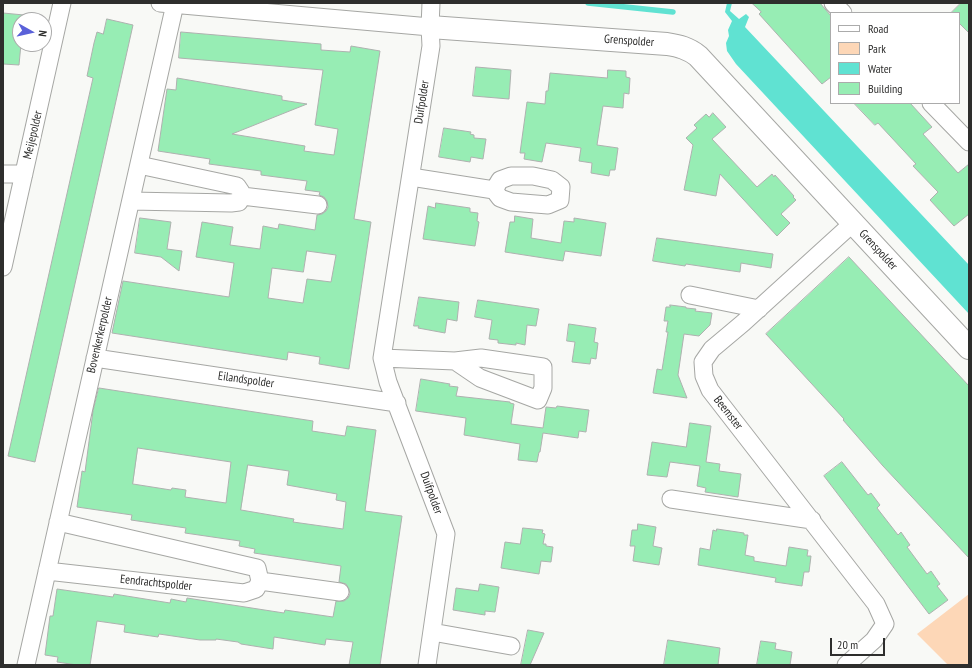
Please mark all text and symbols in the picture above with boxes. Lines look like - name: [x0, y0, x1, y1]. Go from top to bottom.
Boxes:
- north arrow: [12, 12, 52, 52]
- legend: [830, 12, 960, 104]
- text: Road: [868, 21, 888, 36]
- text: N: [36, 30, 50, 37]
- street label: Grenspolder: [604, 32, 654, 50]
- text: Park: [868, 41, 886, 56]
- text: Water: [868, 61, 892, 76]
- street label: Duifpolder: [411, 79, 433, 125]
- text: Building: [868, 81, 903, 96]
- street label: Meijepolder: [20, 109, 46, 161]
- street label: Grenspolder: [856, 227, 900, 273]
- street label: Bovenkerkerpolder: [84, 295, 116, 375]
- street label: Eilandspolder: [217, 369, 275, 391]
- street label: Beemster: [710, 393, 746, 433]
- street label: Duifpolder: [417, 470, 445, 516]
- street label: Eendrachtspolder: [119, 572, 193, 594]
- scale bar: [832, 630, 887, 656]
- text: 20 m: [837, 637, 858, 652]

